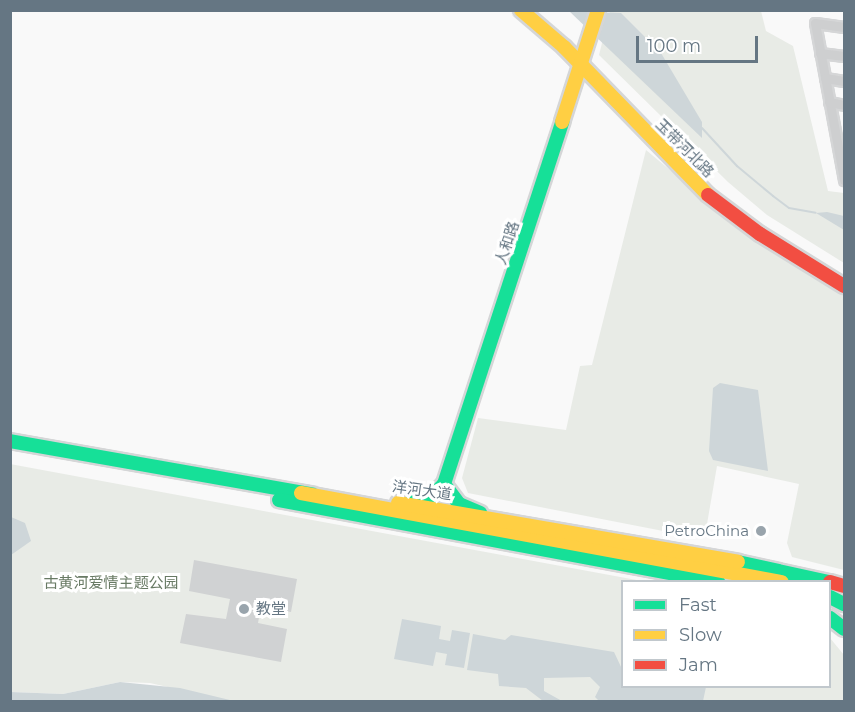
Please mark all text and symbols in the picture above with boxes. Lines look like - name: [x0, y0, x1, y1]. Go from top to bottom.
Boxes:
- scale bar: [639, 24, 760, 62]
- text: 100 m: [647, 35, 701, 57]
- street label: 玉带河北路: [652, 115, 718, 181]
- street label: 人和路: [491, 219, 523, 267]
- street label: 洋河大道: [391, 477, 453, 503]
- place label: PetroChina: [664, 522, 749, 540]
- marker: PetroChina: [754, 524, 768, 538]
- park label: 古黄河爱情主题公园: [44, 574, 178, 592]
- legend: [621, 580, 831, 688]
- text: Fast: [679, 594, 717, 616]
- place label: 教堂: [256, 600, 286, 618]
- marker: 教堂: [237, 602, 251, 616]
- text: Slow: [679, 624, 722, 646]
- text: Jam: [679, 654, 718, 676]

